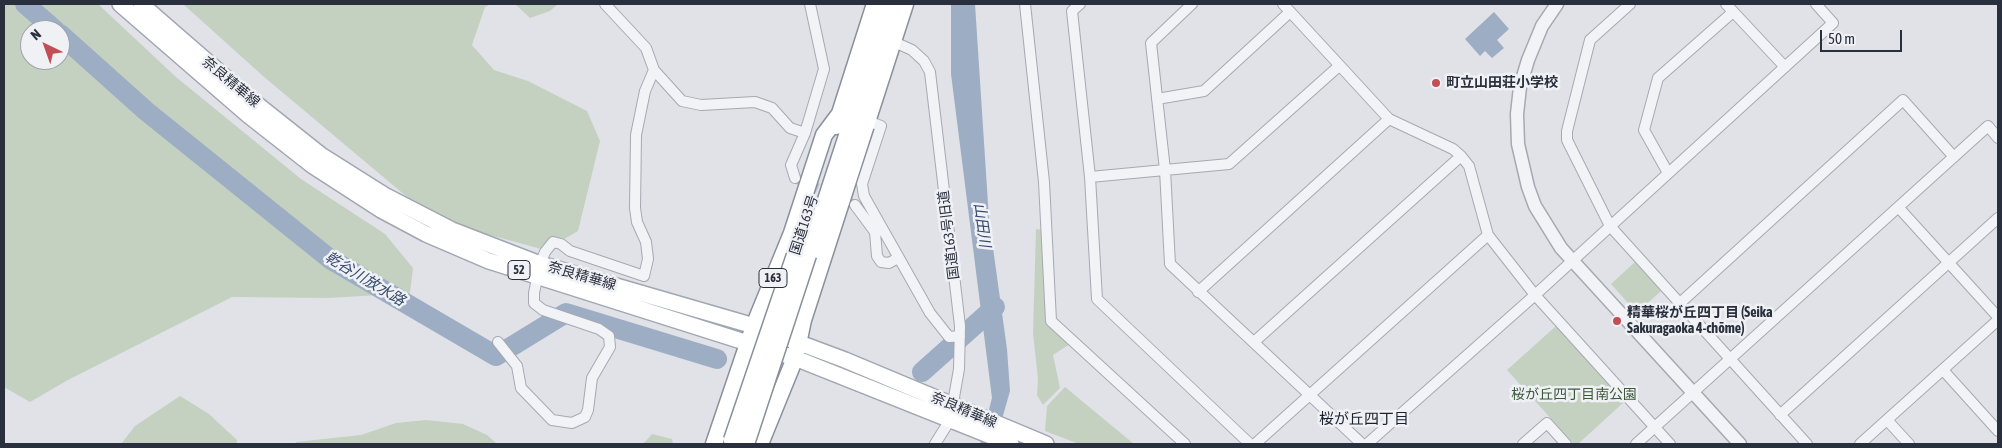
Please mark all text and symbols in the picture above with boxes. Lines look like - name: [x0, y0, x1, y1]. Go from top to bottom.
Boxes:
- north arrow: [20, 20, 70, 70]
- scale bar: [1822, 20, 1904, 52]
- text: N: [27, 26, 44, 43]
- text: 50 m: [1828, 30, 1855, 47]
- street label: 奈良精華線: [199, 53, 263, 111]
- place label: 町立山田荘小学校: [1446, 75, 1558, 91]
- marker: 町立山田荘小学校: [1430, 77, 1442, 89]
- street label: 国道163号旧道: [935, 189, 963, 281]
- street label: 国道163号: [786, 193, 822, 257]
- water label: 山田川: [970, 201, 994, 249]
- water label: 乾谷川放水路: [322, 248, 408, 310]
- street label: 奈良精華線: [546, 258, 618, 294]
- road number: 52: [508, 260, 530, 280]
- road number: 163: [759, 268, 787, 288]
- place label: 精華桜が丘四丁目 (Seika Sakuragaoka 4-chōme): [1627, 305, 1772, 338]
- marker: 精華桜が丘四丁目 (Seika Sakuragaoka 4-chōme): [1611, 315, 1623, 327]
- park label: 桜が丘四丁目南公園: [1511, 387, 1637, 403]
- street label: 奈良精華線: [929, 389, 999, 431]
- district label: 桜が丘四丁目: [1319, 410, 1409, 428]

